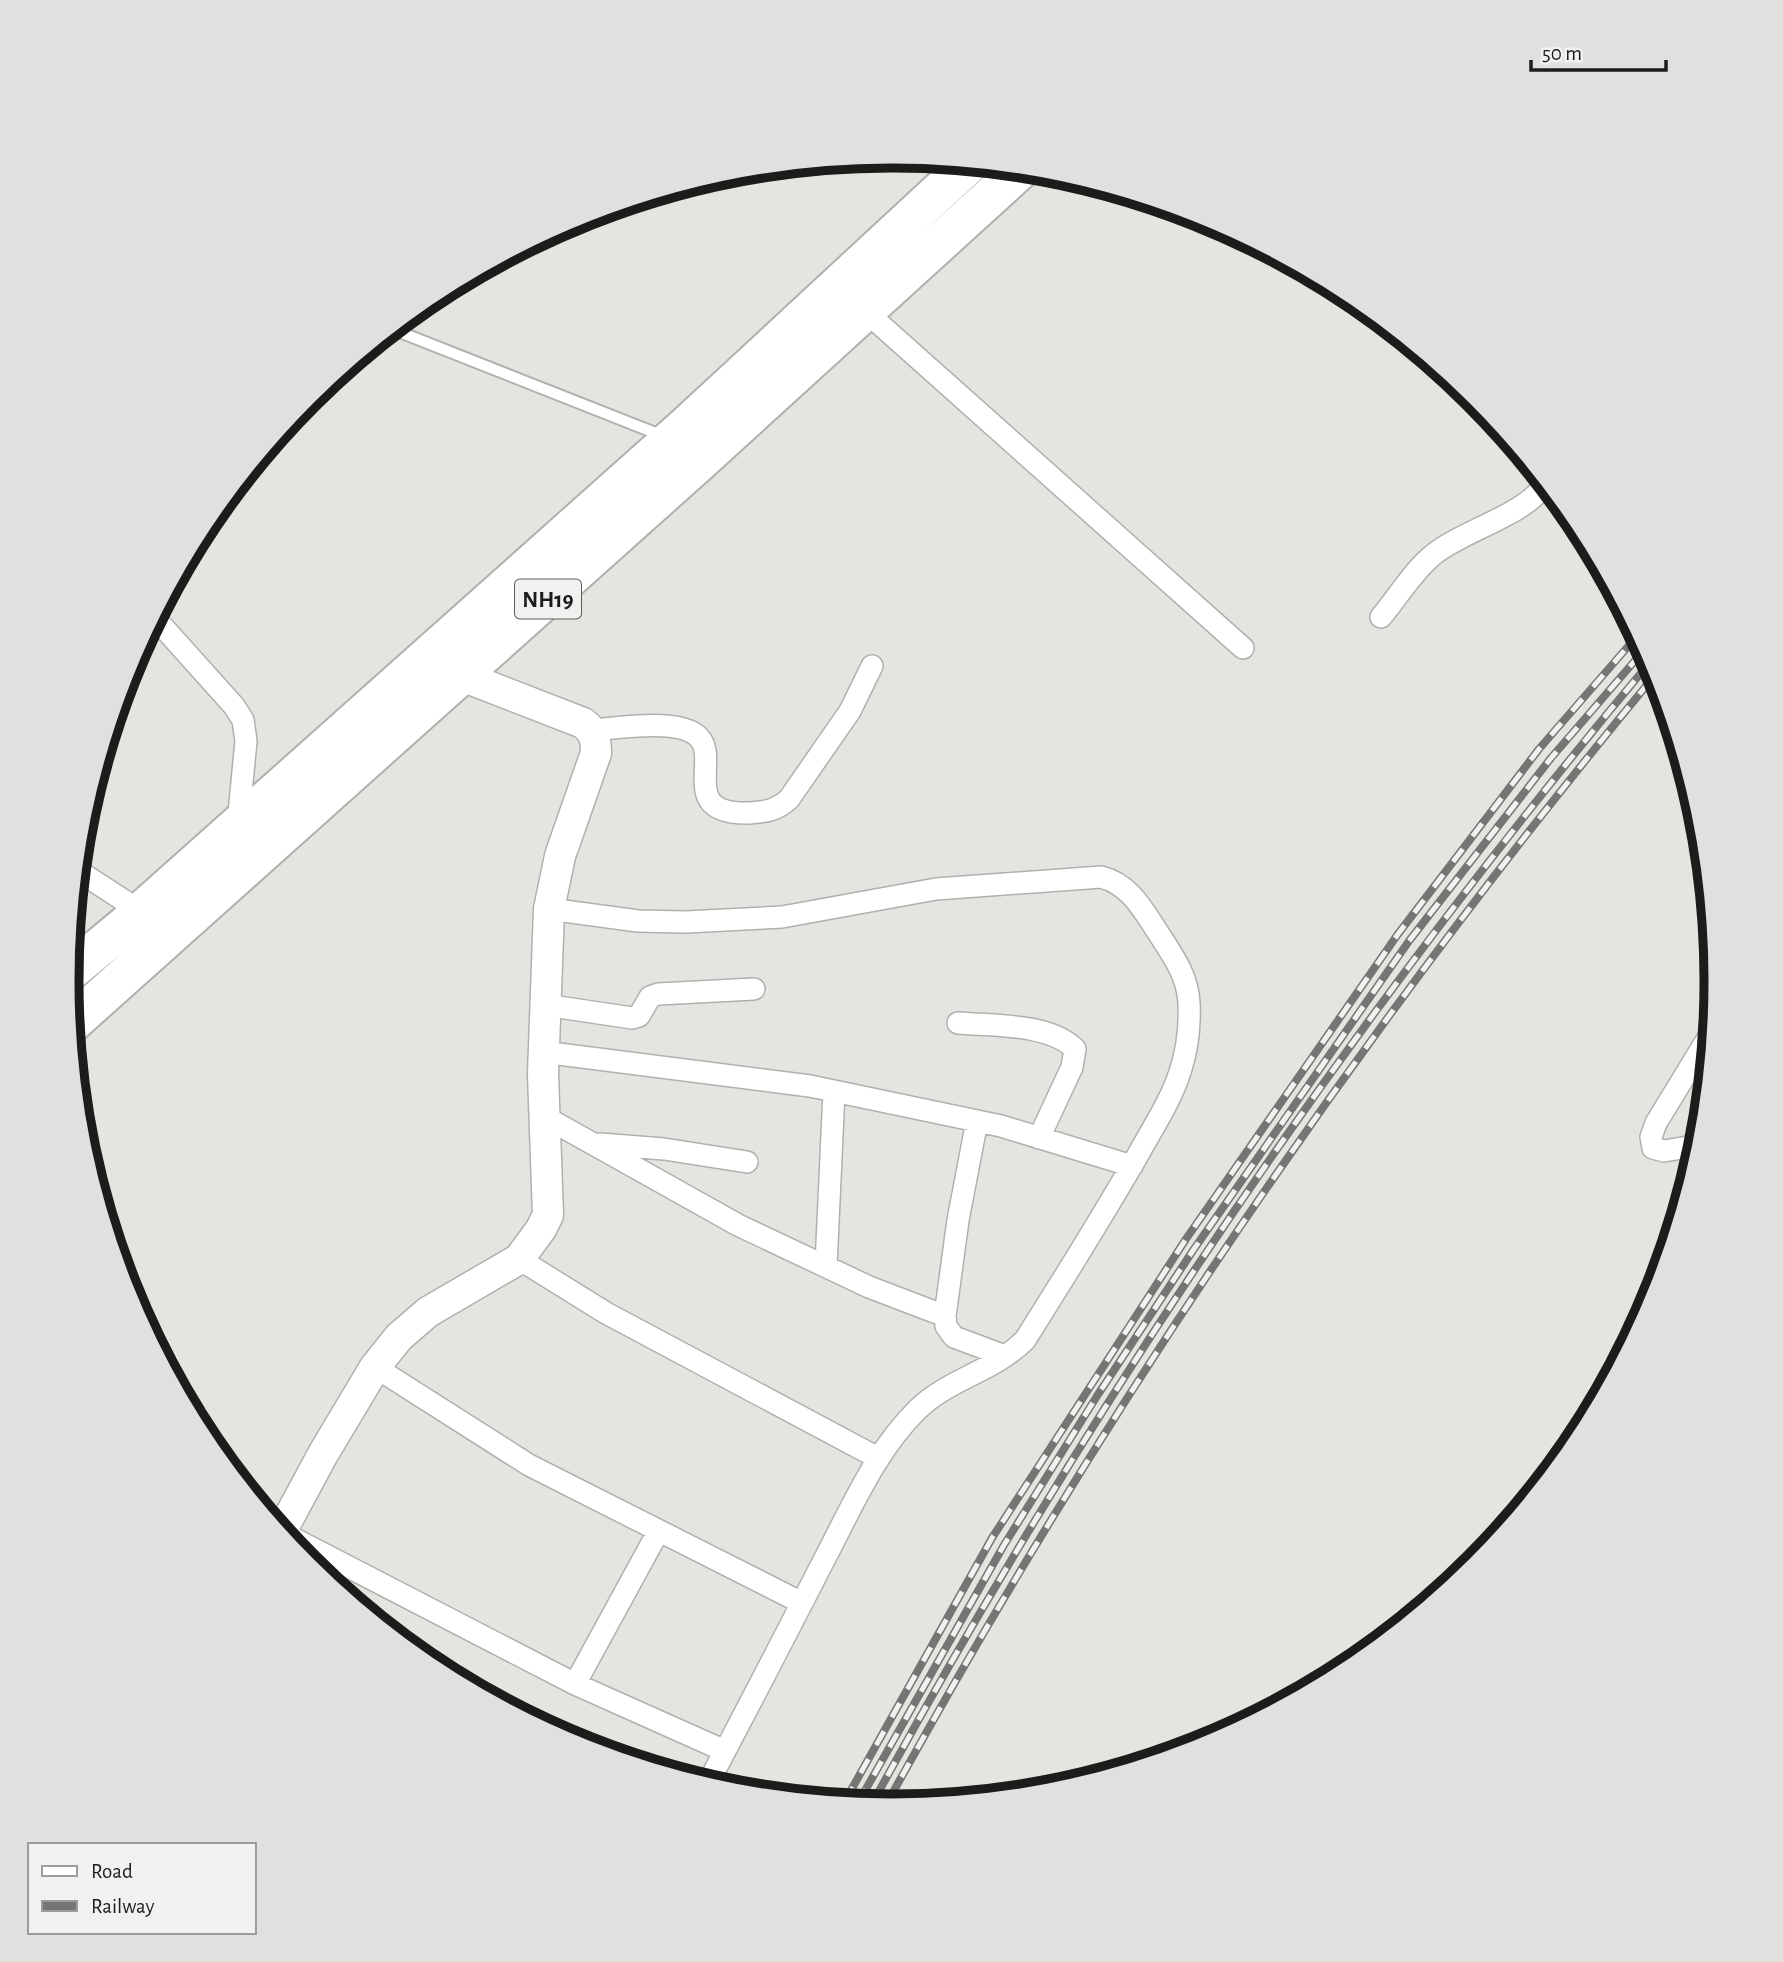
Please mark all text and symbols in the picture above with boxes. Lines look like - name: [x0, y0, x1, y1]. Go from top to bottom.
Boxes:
- scale bar: [1531, 28, 1666, 72]
- text: 50 m: [1542, 43, 1582, 64]
- road number: NH19: [515, 580, 581, 618]
- legend: [28, 1843, 256, 1934]
- text: Road: [91, 1861, 133, 1882]
- text: Railway: [91, 1896, 154, 1917]

